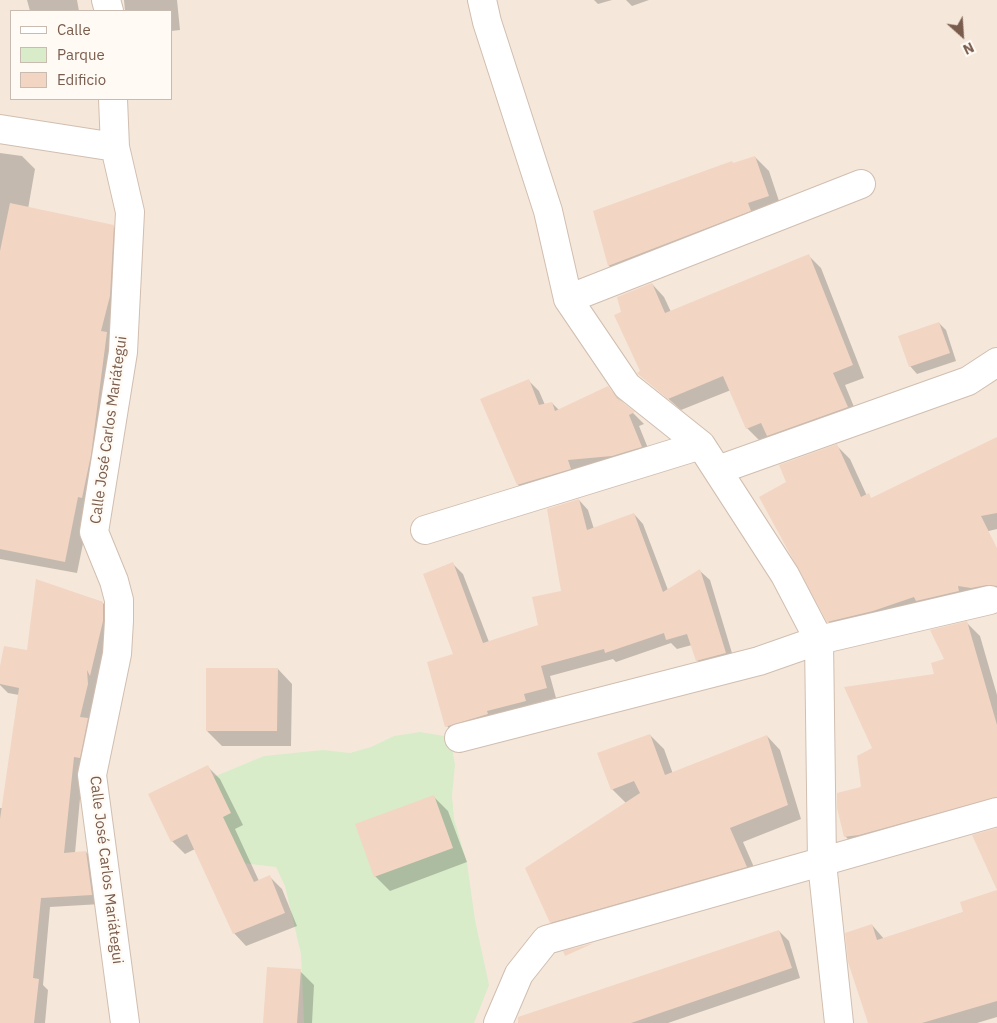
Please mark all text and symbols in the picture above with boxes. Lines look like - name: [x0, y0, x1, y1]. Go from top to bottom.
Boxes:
- legend: [10, 10, 172, 100]
- north arrow: [937, 10, 987, 60]
- text: Calle: [57, 20, 91, 39]
- text: N: [960, 38, 977, 59]
- text: Parque: [57, 45, 105, 64]
- text: Edificio: [57, 70, 106, 89]
- street label: Calle José Carlos Mariátegui: [87, 335, 131, 525]
- street label: Calle José Carlos Mariátegui: [86, 775, 126, 965]

